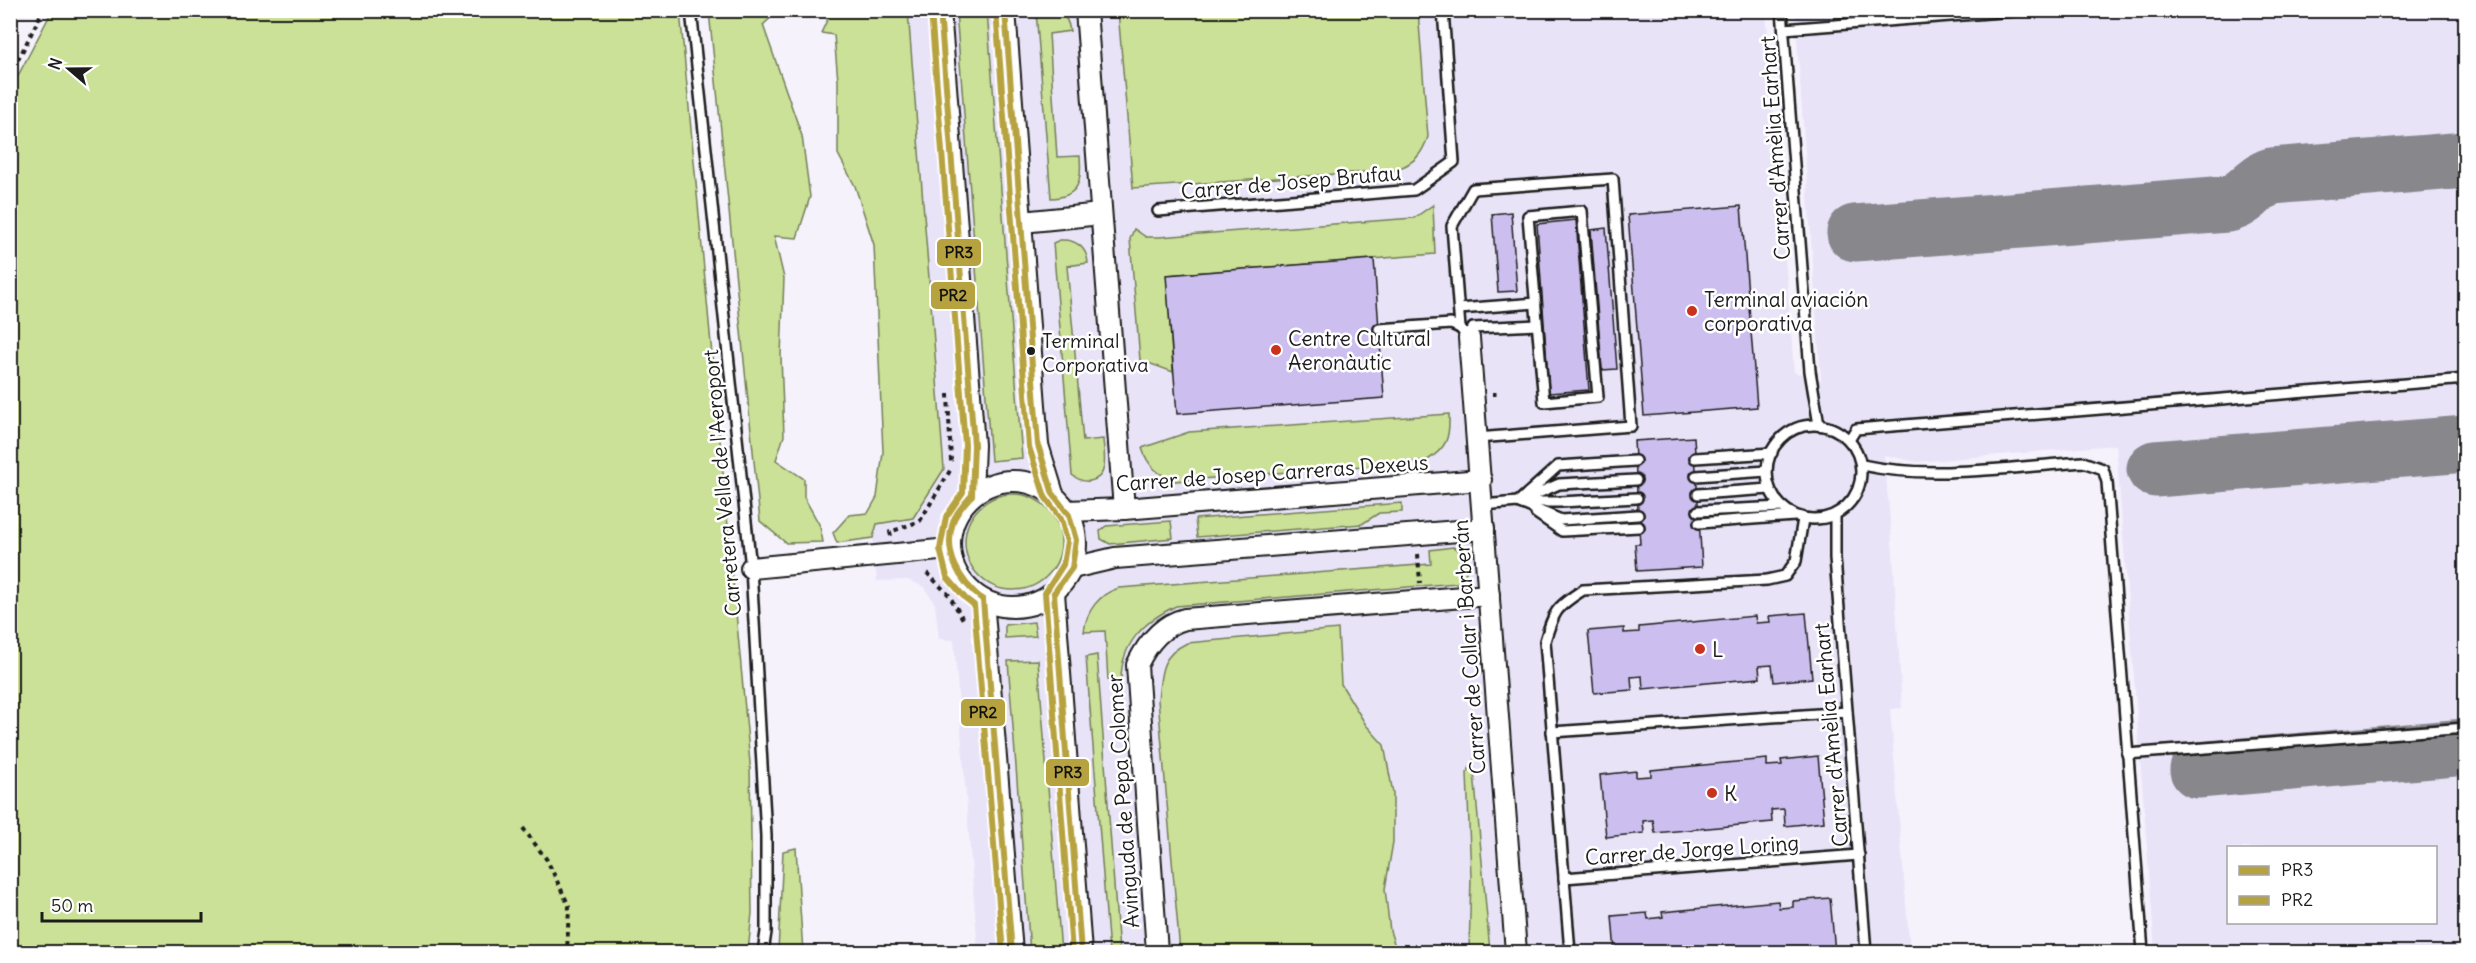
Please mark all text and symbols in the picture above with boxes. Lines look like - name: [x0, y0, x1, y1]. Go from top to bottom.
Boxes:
- street label: Carrer d'Amèlia Earhart: [1754, 35, 1796, 261]
- north arrow: [39, 39, 99, 99]
- text: N: [44, 55, 66, 72]
- street label: Carrer de Josep Brufau: [1180, 159, 1402, 205]
- line badge: PR3: [936, 238, 982, 267]
- text: PR3: [945, 242, 973, 262]
- line badge: PR2: [930, 281, 976, 310]
- text: PR2: [939, 285, 968, 305]
- place label: Terminal aviación corporativa: [1704, 286, 1869, 337]
- marker: Terminal aviación corporativa: [1685, 304, 1699, 318]
- place label: Centre Cultural Aeronàutic: [1288, 325, 1431, 376]
- place label: Terminal Corporativa: [1042, 328, 1149, 377]
- marker: Centre Cultural Aeronàutic: [1269, 343, 1283, 357]
- marker: Terminal Corporativa: [1025, 345, 1037, 357]
- street label: Carretera Vella de l'Aeroport: [697, 348, 747, 618]
- street label: Carrer de Josep Carreras Dexeus: [1115, 449, 1429, 497]
- street label: Carrer de Collar i Barberán: [1447, 519, 1491, 775]
- street label: Carrer d'Amèlia Earhart: [1808, 622, 1854, 848]
- place label: L: [1712, 636, 1723, 663]
- marker: L: [1693, 642, 1707, 656]
- street label: Avinguda de Pepa Colomer: [1101, 673, 1145, 929]
- line badge: PR2: [960, 698, 1006, 727]
- text: PR2: [969, 702, 998, 722]
- line badge: PR3: [1045, 758, 1090, 787]
- text: PR3: [1054, 762, 1082, 782]
- place label: K: [1724, 780, 1737, 807]
- marker: K: [1705, 786, 1719, 800]
- street label: Carrer de Jorge Loring: [1584, 829, 1800, 871]
- legend: [2227, 846, 2437, 924]
- text: PR3: [2281, 858, 2314, 881]
- scale bar: [42, 885, 201, 923]
- text: PR2: [2281, 888, 2313, 911]
- text: 50 m: [51, 894, 93, 917]

